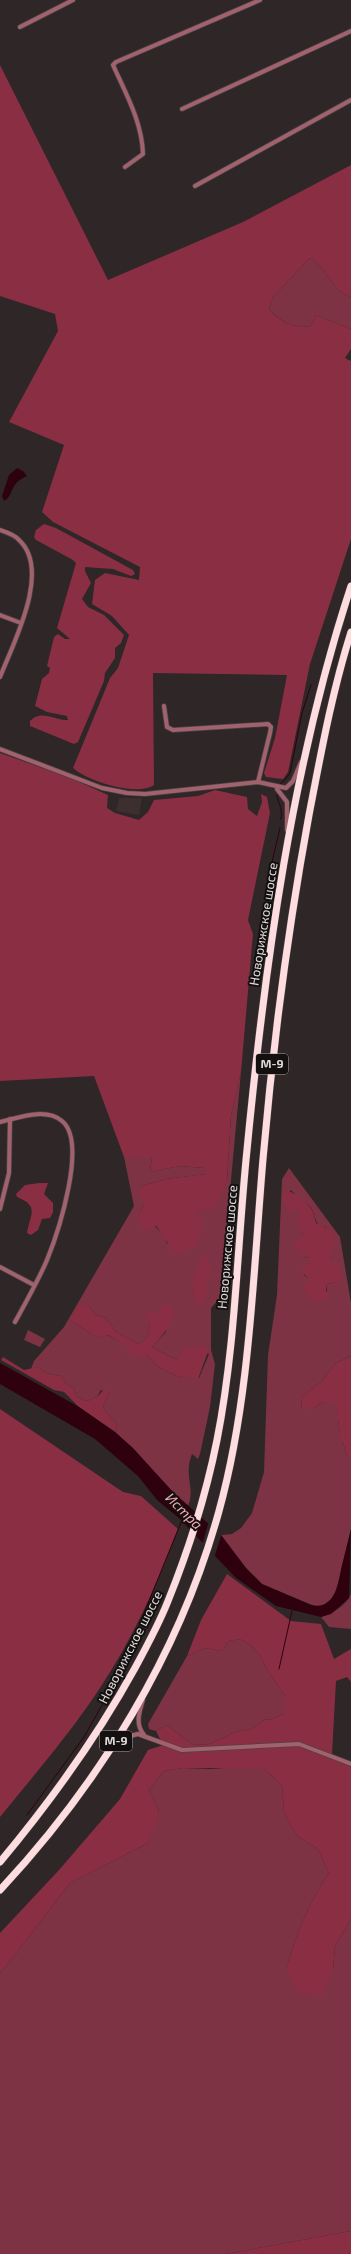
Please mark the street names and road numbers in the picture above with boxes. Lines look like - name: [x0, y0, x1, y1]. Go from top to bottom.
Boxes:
- street label: Новорижское шоссе: [245, 861, 281, 987]
- road number: М-9: [256, 1054, 288, 1074]
- street label: Новорижское шоссе: [214, 1184, 240, 1310]
- street label: Новорижское шоссе: [95, 1588, 165, 1706]
- road number: М-9: [100, 1731, 132, 1751]

